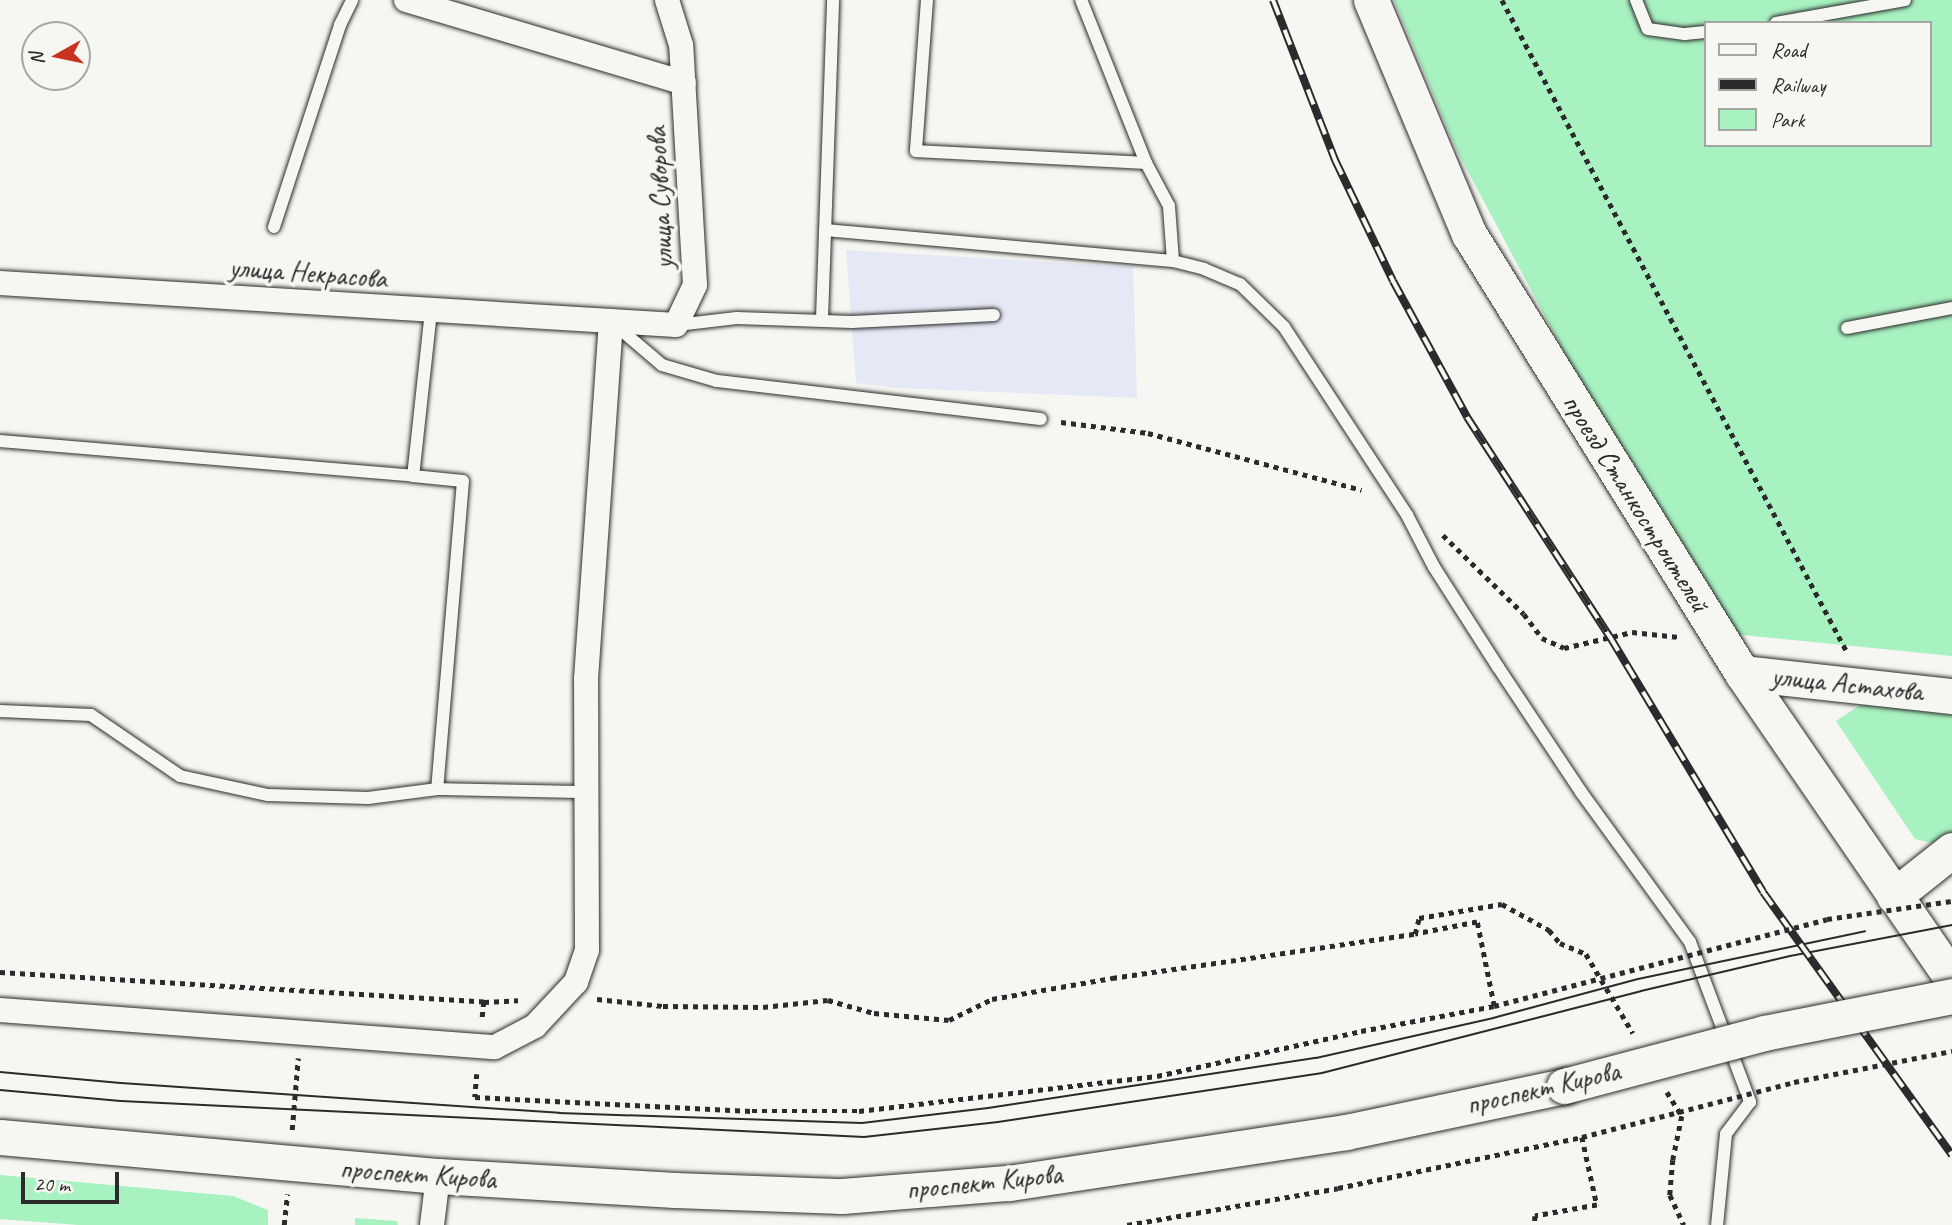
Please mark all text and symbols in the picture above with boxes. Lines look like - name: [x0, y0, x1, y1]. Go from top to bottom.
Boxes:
- north arrow: [21, 21, 91, 91]
- legend: [1703, 21, 1931, 147]
- text: Road: [1771, 37, 1806, 63]
- text: N: [24, 51, 50, 67]
- text: Railway: [1771, 72, 1825, 98]
- text: Park: [1771, 107, 1804, 133]
- street label: улица Суворова: [639, 126, 681, 270]
- street label: улица Некрасова: [228, 251, 388, 295]
- street label: проезд Станкостроителей: [1556, 389, 1716, 617]
- street label: улица Астахова: [1769, 659, 1925, 709]
- street label: проспект Кирова: [1463, 1054, 1623, 1122]
- street label: проспект Кирова: [338, 1152, 498, 1196]
- street label: проспект Кирова: [904, 1157, 1064, 1207]
- scale bar: [24, 1158, 122, 1202]
- text: 20 m: [34, 1171, 70, 1197]

